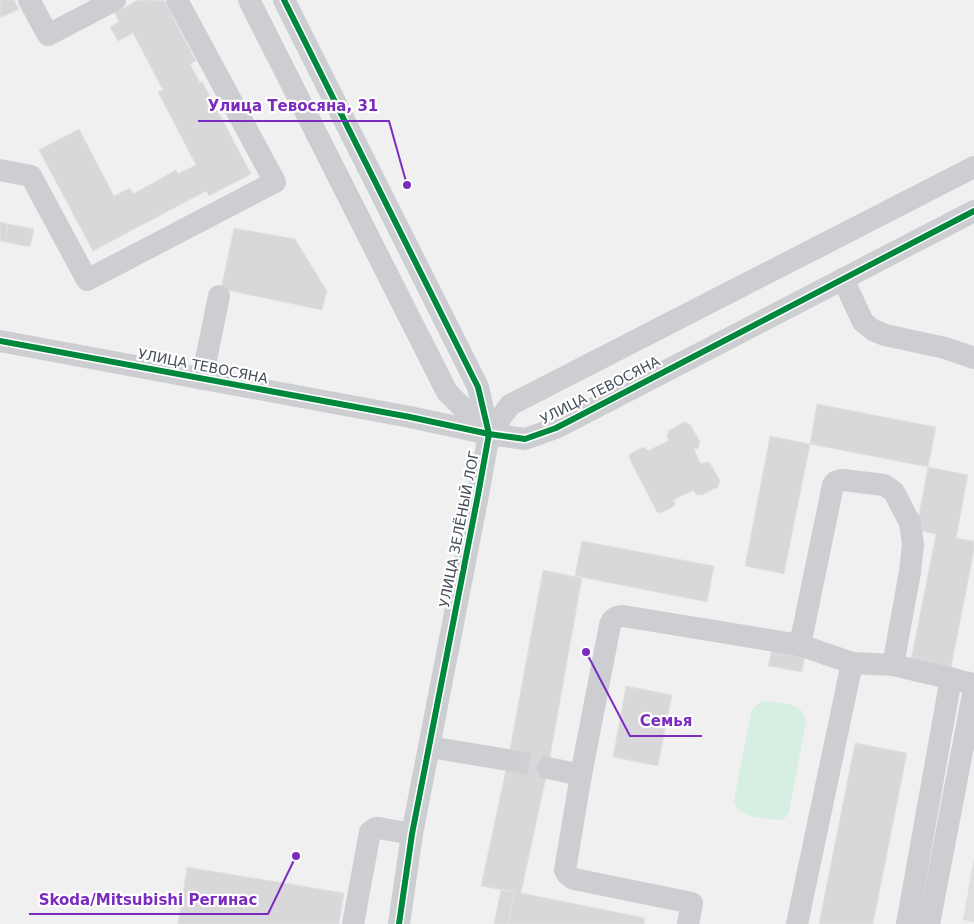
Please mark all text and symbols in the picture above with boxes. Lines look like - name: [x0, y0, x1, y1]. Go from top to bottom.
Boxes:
- callout: Улица Тевосяна, 31: [198, 91, 389, 121]
- text: Улица Тевосяна, 31: [208, 97, 378, 115]
- street label: УЛИЦА ТЕВОСЯНА: [137, 346, 270, 387]
- street label: УЛИЦА ТЕВОСЯНА: [538, 353, 663, 427]
- street label: УЛИЦА ЗЕЛЁНЫЙ ЛОГ: [435, 449, 482, 609]
- callout: Семья: [630, 706, 702, 736]
- text: Семья: [640, 712, 692, 730]
- callout: Skoda/Mitsubishi Регинас: [29, 884, 268, 914]
- text: Skoda/Mitsubishi Регинас: [39, 891, 257, 909]

